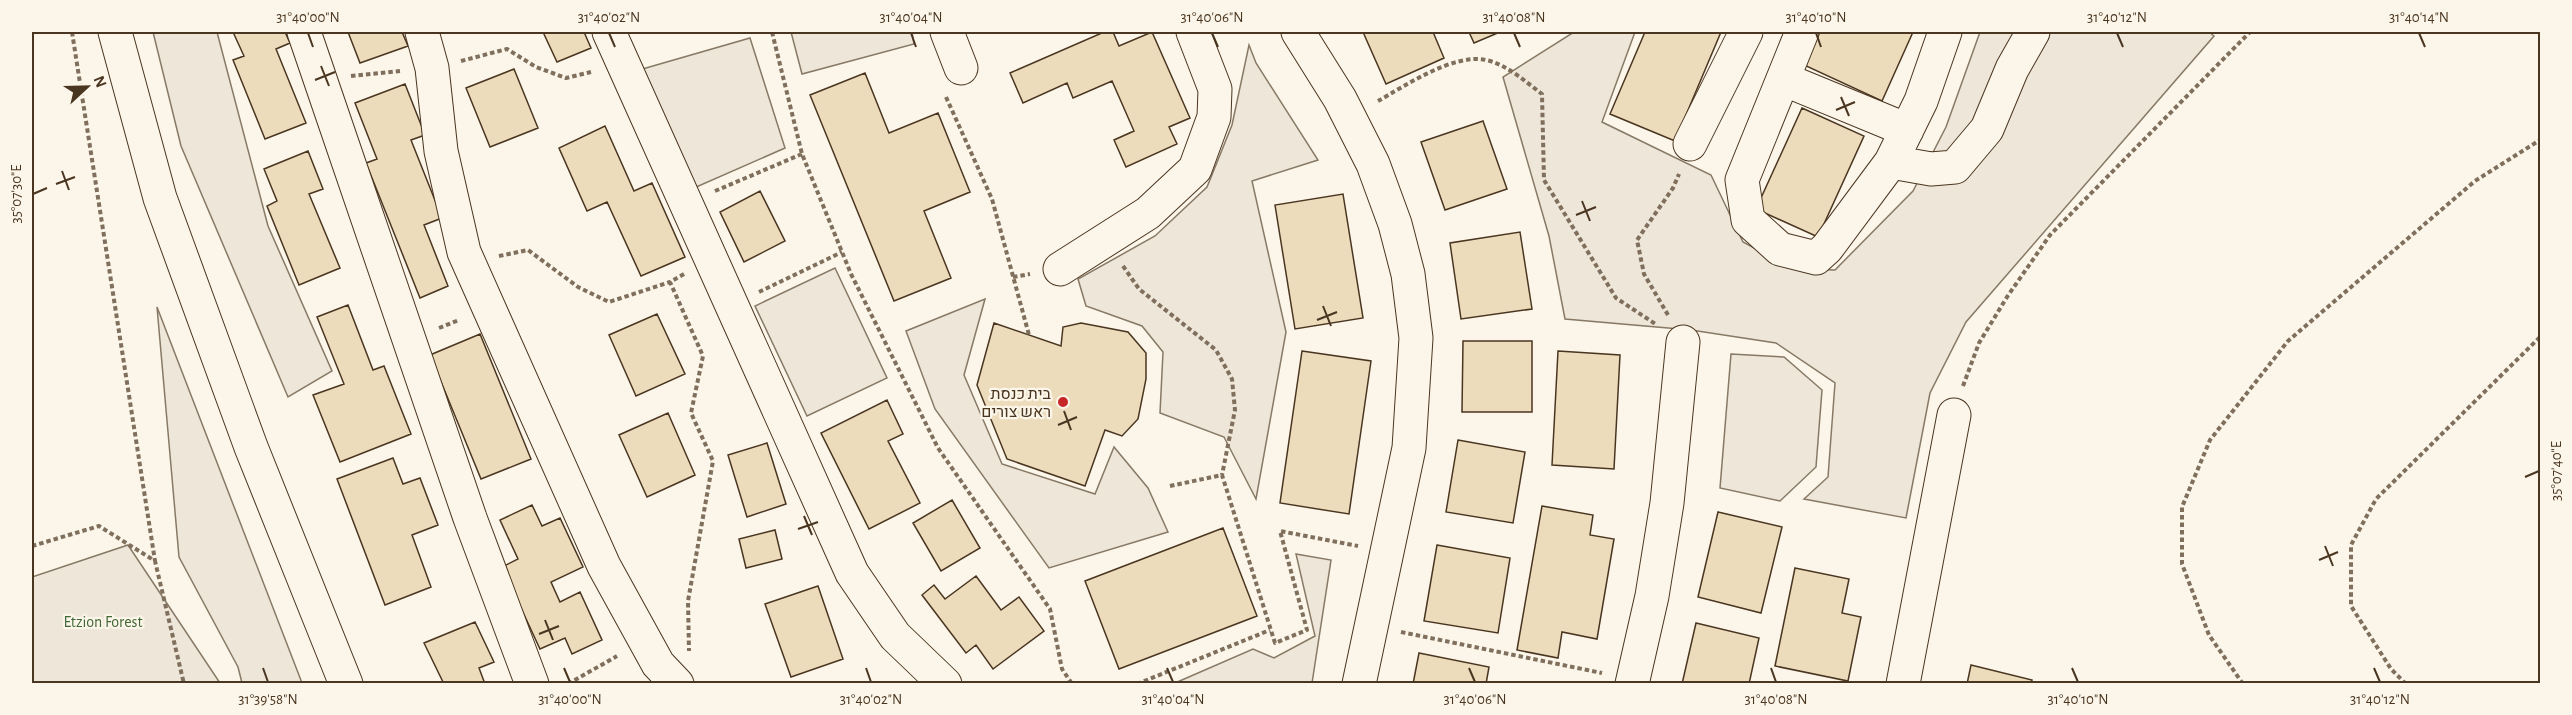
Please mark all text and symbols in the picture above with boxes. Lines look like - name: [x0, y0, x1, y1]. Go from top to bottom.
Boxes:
- text: 31°40'00"N: [276, 10, 340, 25]
- text: 31°40'02"N: [578, 10, 640, 25]
- text: 31°40'04"N: [880, 10, 942, 25]
- text: 31°40'06"N: [1181, 10, 1243, 25]
- text: 31°40'08"N: [1483, 10, 1545, 25]
- text: 31°40'10"N: [1786, 10, 1846, 25]
- text: 31°40'12"N: [2087, 10, 2147, 25]
- text: 31°40'14"N: [2389, 10, 2449, 25]
- north arrow: [57, 57, 117, 117]
- text: N: [90, 74, 109, 90]
- text: 35°07'30"E: [9, 164, 24, 224]
- place label: בית כנסת ראש צורים: [981, 386, 1052, 420]
- marker: בית כנסת ראש צורים: [1056, 395, 1070, 409]
- text: 35°07'40"E: [2549, 441, 2564, 501]
- park label: Etzion Forest: [63, 614, 143, 630]
- text: 31°39'58"N: [238, 692, 298, 707]
- text: 31°40'00"N: [538, 692, 602, 707]
- text: 31°40'02"N: [840, 692, 902, 707]
- text: 31°40'04"N: [1142, 692, 1204, 707]
- text: 31°40'06"N: [1444, 692, 1506, 707]
- text: 31°40'08"N: [1745, 692, 1807, 707]
- text: 31°40'10"N: [2048, 692, 2108, 707]
- text: 31°40'12"N: [2350, 692, 2410, 707]

